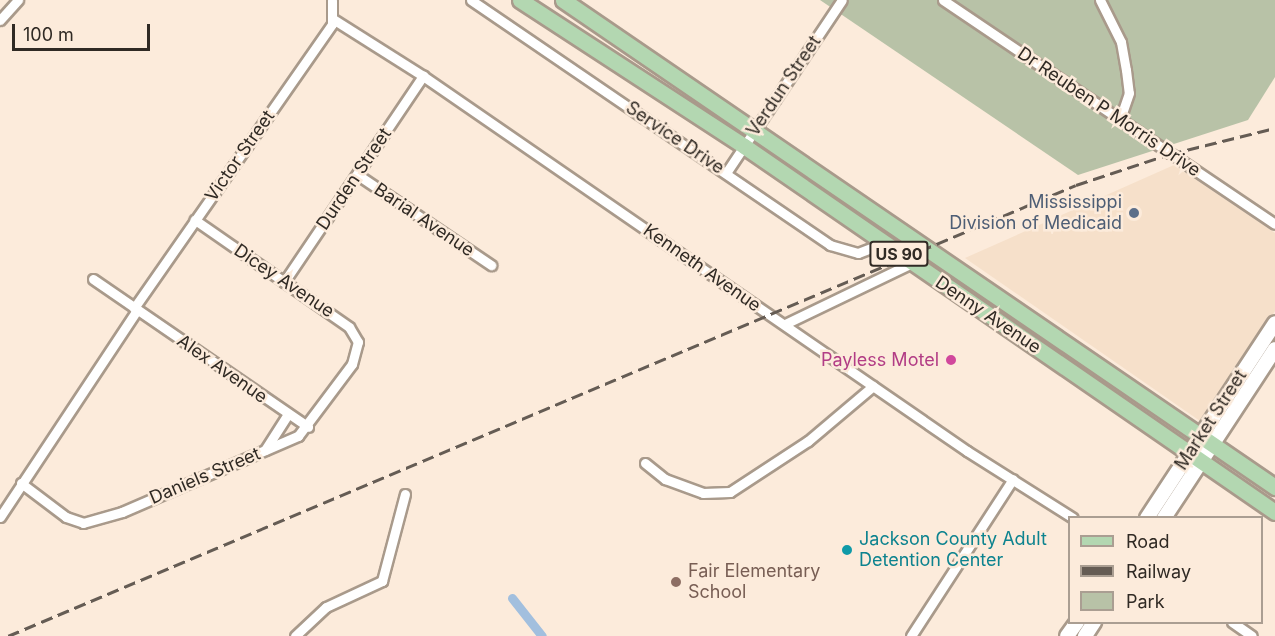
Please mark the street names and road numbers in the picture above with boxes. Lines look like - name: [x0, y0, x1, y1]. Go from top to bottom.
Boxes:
- street label: Verdun Street: [742, 32, 826, 140]
- street label: Dr Reuben P Morris Drive: [1014, 43, 1204, 181]
- street label: Service Drive: [622, 97, 728, 179]
- street label: Victor Street: [201, 106, 279, 206]
- street label: Durden Street: [312, 124, 396, 234]
- street label: Barial Avenue: [370, 179, 478, 261]
- street label: Kenneth Avenue: [639, 219, 765, 317]
- street label: Dicey Avenue: [230, 240, 338, 322]
- road number: US 90: [869, 241, 929, 267]
- street label: Denny Avenue: [931, 272, 1045, 358]
- street label: Alex Avenue: [173, 330, 271, 408]
- street label: Market Street: [1171, 366, 1251, 474]
- street label: Daniels Street: [146, 443, 264, 509]

